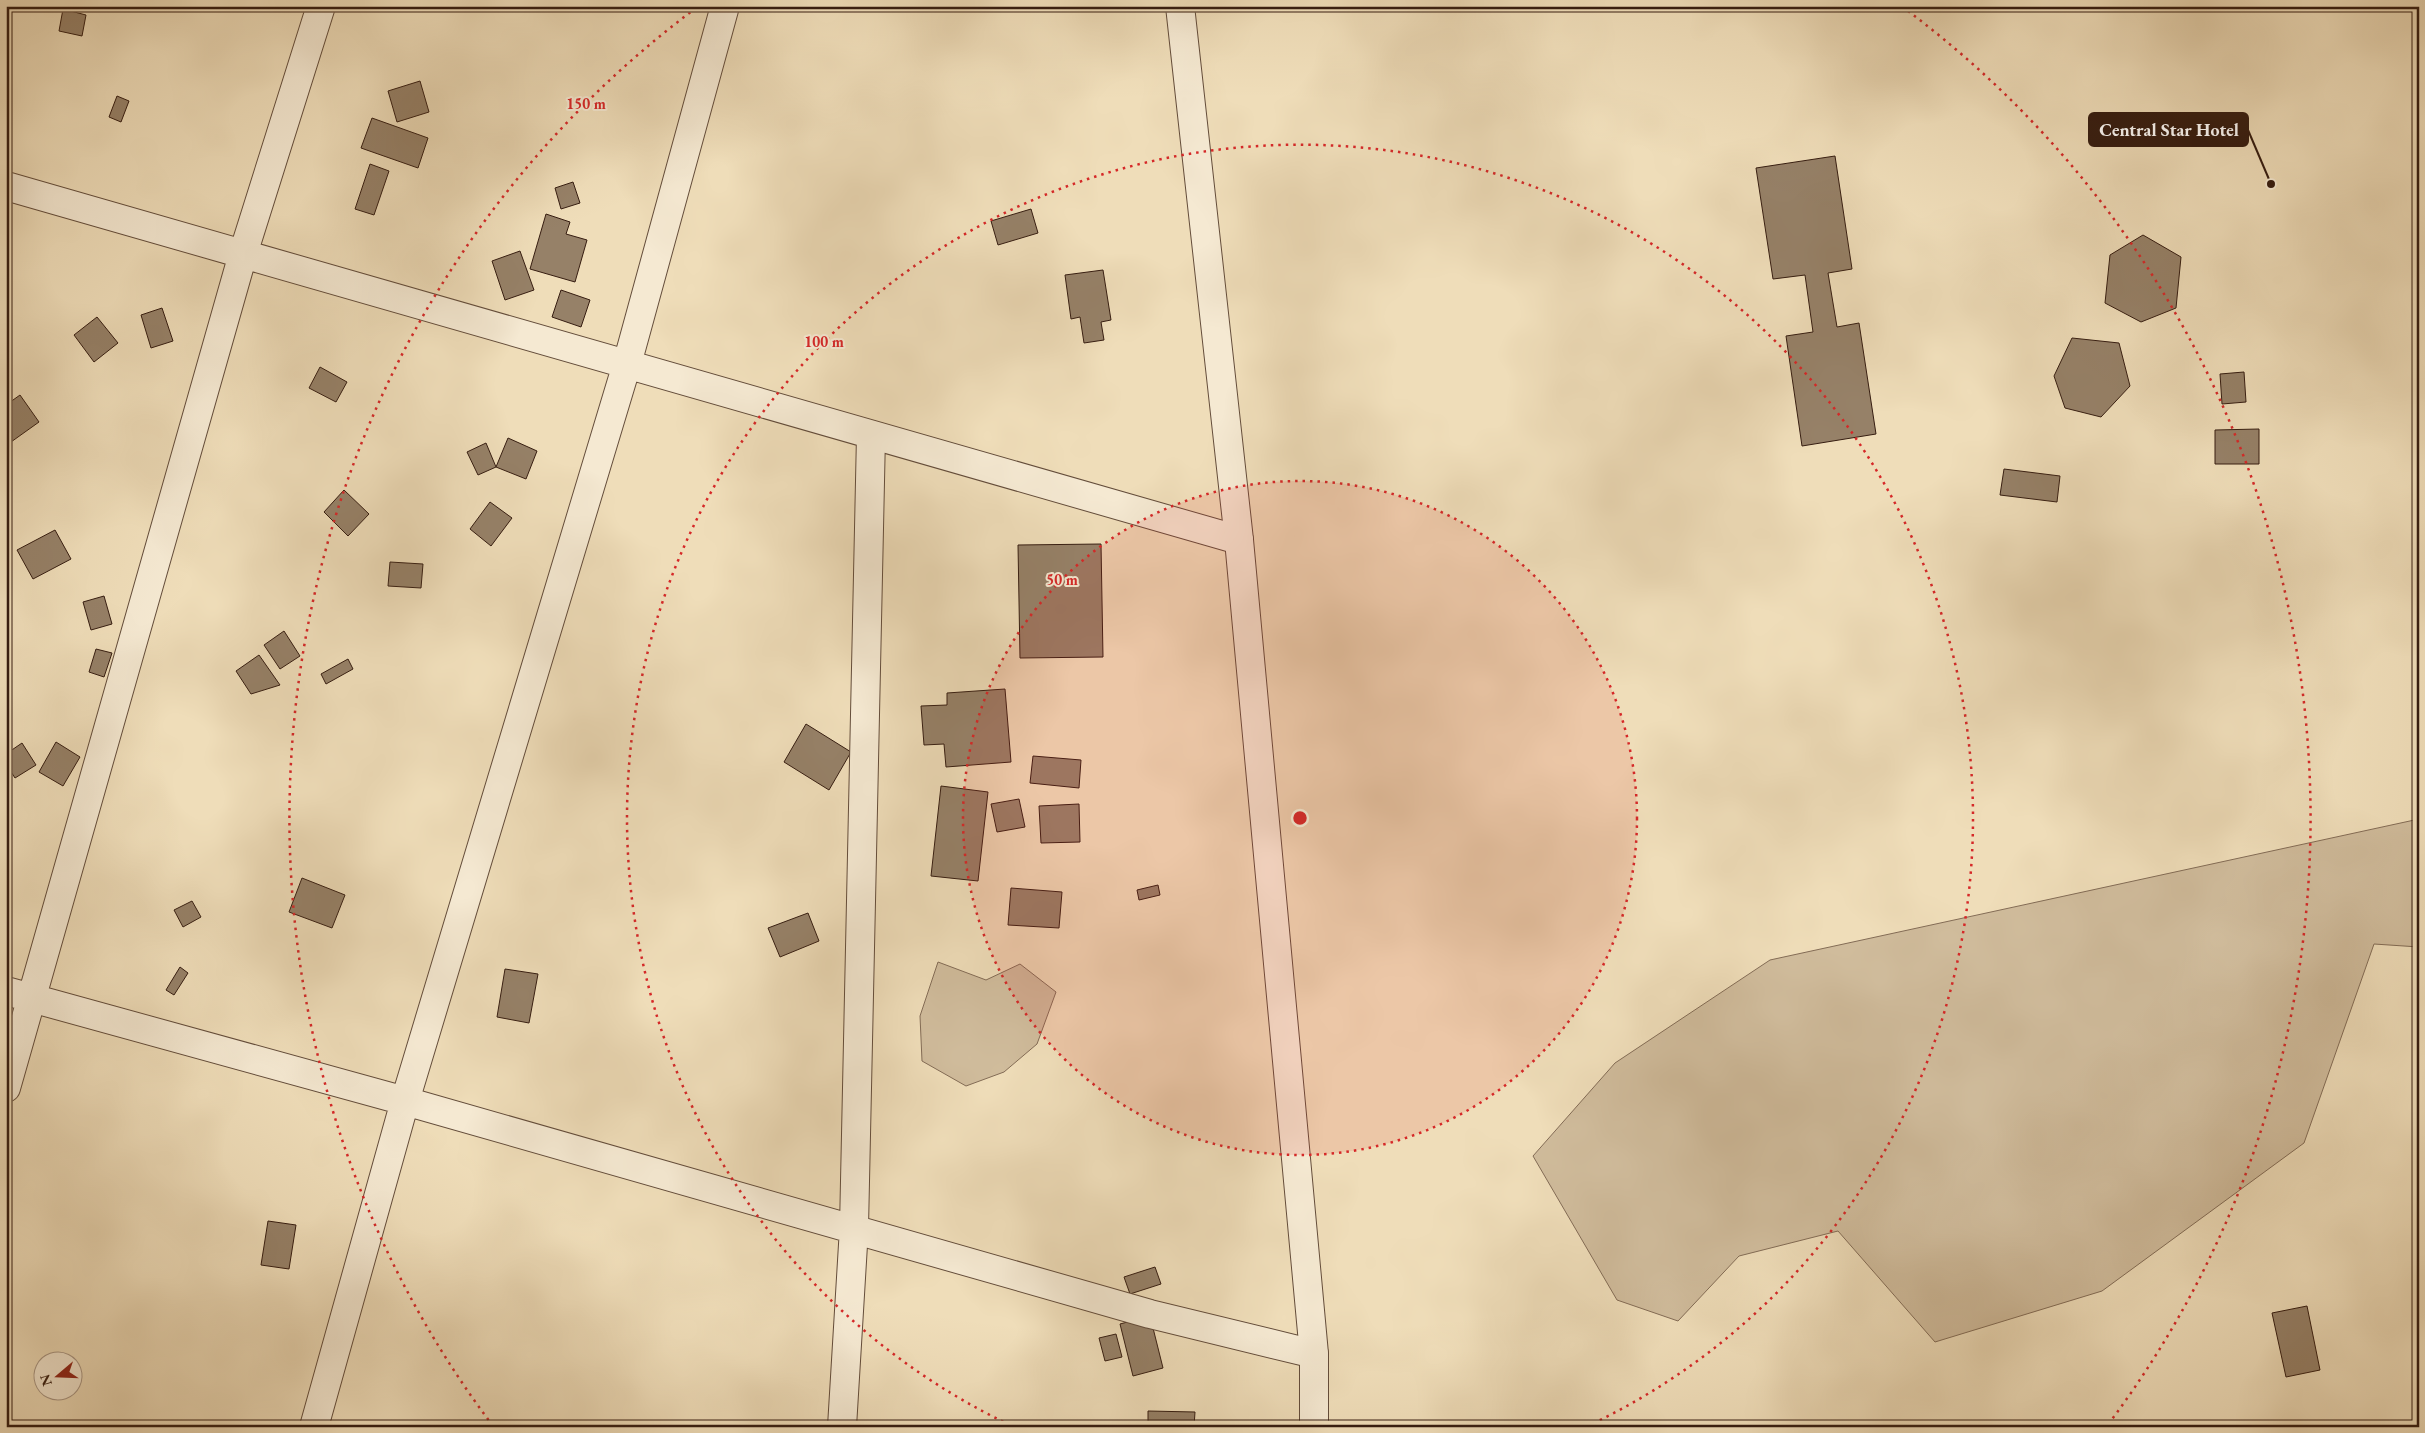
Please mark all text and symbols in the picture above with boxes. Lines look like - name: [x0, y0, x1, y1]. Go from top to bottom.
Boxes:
- text: 150 m: [566, 94, 606, 113]
- callout: Central Star Hotel: [2089, 113, 2248, 146]
- text: Central Star Hotel: [2099, 118, 2239, 141]
- text: 100 m: [804, 332, 844, 351]
- text: 50 m: [1046, 570, 1078, 589]
- centre of rings: [1291, 809, 1309, 827]
- north arrow: [32, 1350, 82, 1400]
- text: N: [35, 1371, 56, 1389]

